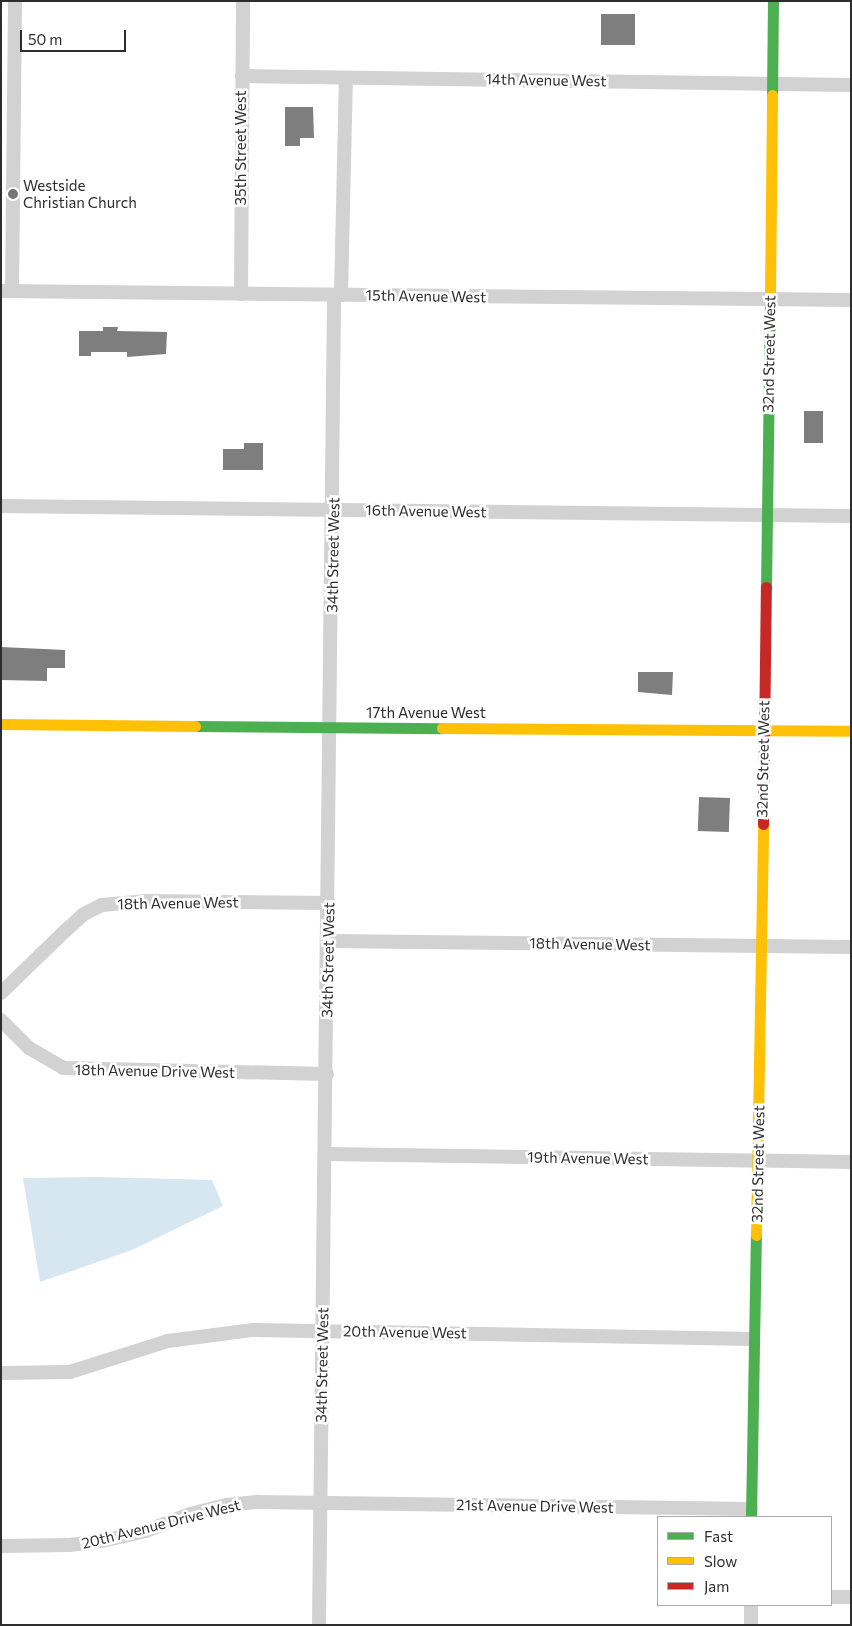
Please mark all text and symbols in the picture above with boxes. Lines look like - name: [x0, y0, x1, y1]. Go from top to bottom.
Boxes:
- scale bar: [22, 20, 129, 52]
- text: 50 m: [28, 30, 62, 48]
- street label: 14th Avenue West: [485, 70, 607, 90]
- street label: 35th Street West: [232, 90, 250, 206]
- place label: Westside Christian Church: [23, 176, 137, 211]
- marker: Westside Christian Church: [7, 188, 19, 200]
- street label: 15th Avenue West: [366, 286, 486, 306]
- street label: 32nd Street West: [759, 295, 779, 413]
- street label: 34th Street West: [323, 497, 343, 613]
- street label: 16th Avenue West: [365, 501, 487, 521]
- street label: 32nd Street West: [753, 700, 773, 818]
- street label: 17th Avenue West: [366, 704, 486, 722]
- street label: 18th Avenue West: [117, 893, 239, 913]
- street label: 34th Street West: [318, 902, 338, 1018]
- street label: 18th Avenue West: [529, 934, 651, 954]
- street label: 18th Avenue Drive West: [75, 1061, 235, 1081]
- street label: 32nd Street West: [748, 1105, 768, 1223]
- street label: 19th Avenue West: [527, 1148, 649, 1168]
- street label: 34th Street West: [312, 1307, 332, 1423]
- street label: 20th Avenue West: [343, 1322, 467, 1342]
- street label: 20th Avenue Drive West: [80, 1496, 242, 1552]
- street label: 21st Avenue Drive West: [456, 1496, 614, 1516]
- legend: [657, 1516, 832, 1606]
- text: Fast: [704, 1527, 733, 1545]
- text: Slow: [704, 1552, 737, 1570]
- text: Jam: [704, 1577, 729, 1595]

